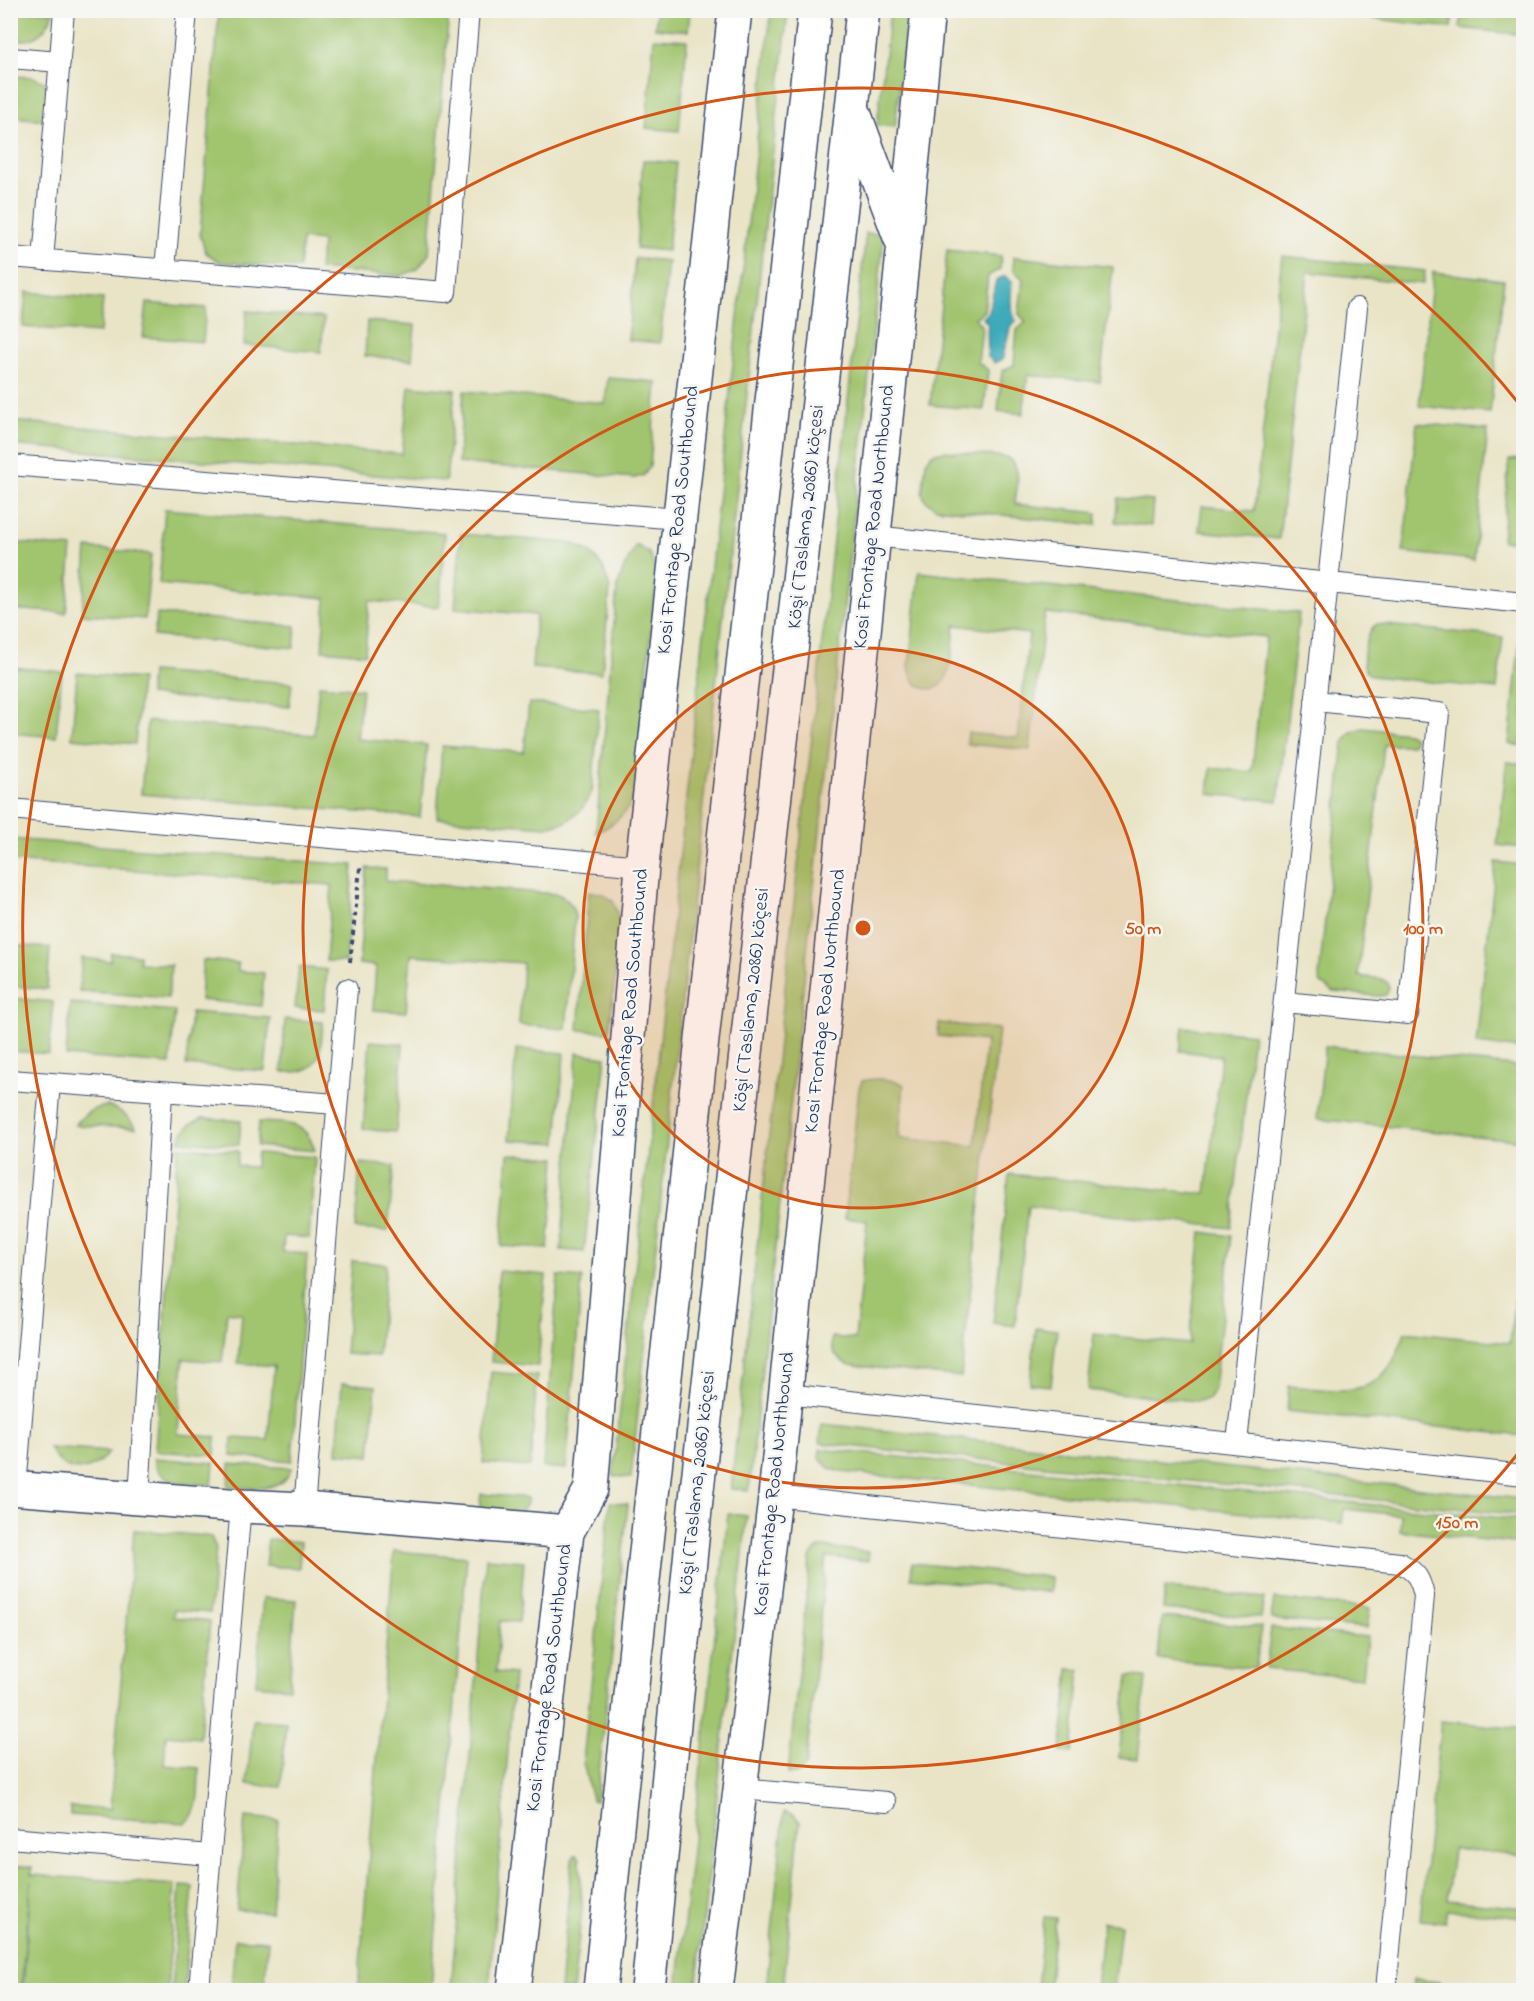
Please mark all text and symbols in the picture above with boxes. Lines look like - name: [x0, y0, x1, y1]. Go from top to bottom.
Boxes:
- street label: Kosi Frontage Road Northbound: [847, 383, 904, 651]
- street label: Kosi Frontage Road Southbound: [650, 384, 709, 656]
- street label: Köşi (Taslama, 2086) köçesi: [781, 404, 833, 630]
- street label: Kosi Frontage Road Southbound: [605, 867, 658, 1139]
- street label: Kosi Frontage Road Northbound: [798, 867, 855, 1135]
- street label: Köşi (Taslama, 2086) köçesi: [726, 887, 778, 1113]
- text: 50 m: [1125, 917, 1161, 943]
- text: 100 m: [1403, 917, 1443, 943]
- centre of rings: [853, 918, 873, 938]
- street label: Kosi Frontage Road Northbound: [747, 1350, 804, 1618]
- street label: Köşi (Taslama, 2086) köçesi: [672, 1370, 724, 1596]
- text: 150 m: [1436, 1511, 1478, 1537]
- street label: Kosi Frontage Road Southbound: [519, 1542, 582, 1814]

